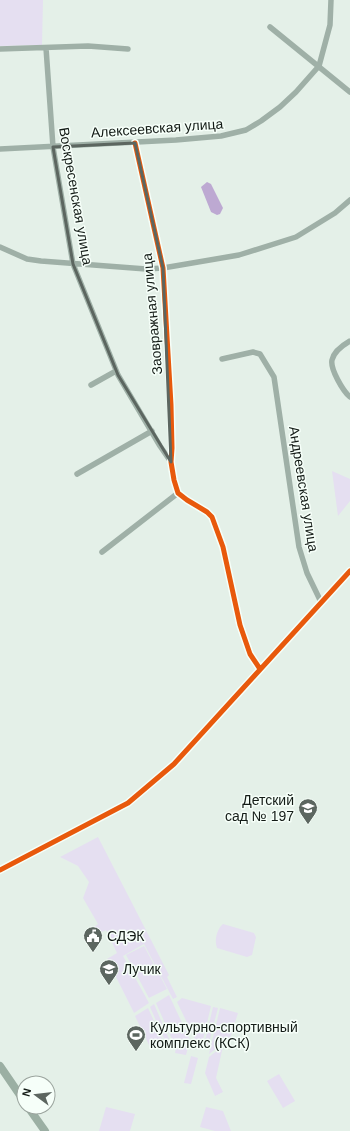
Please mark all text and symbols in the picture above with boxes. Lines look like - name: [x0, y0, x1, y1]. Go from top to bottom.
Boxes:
- street label: Алексеевская улица: [90, 115, 224, 141]
- street label: Воскресенская улица: [56, 126, 96, 266]
- street label: Заовражная улица: [139, 252, 165, 375]
- street label: Андреевская улица: [286, 425, 322, 553]
- place label: Детский сад № 197: [225, 792, 294, 824]
- school or university icon: Детский сад № 197: [297, 797, 319, 825]
- public building icon: СДЭК: [82, 925, 104, 953]
- place label: СДЭК: [107, 928, 145, 944]
- school or university icon: Лучик: [98, 958, 120, 986]
- place label: Лучик: [123, 961, 161, 977]
- place label: Культурно-спортивный комплекс (КСК): [150, 1019, 298, 1051]
- sports icon: Культурно-спортивный комплекс (КСК): [125, 1024, 147, 1052]
- north arrow: [16, 1075, 56, 1115]
- text: N: [20, 1087, 33, 1098]

